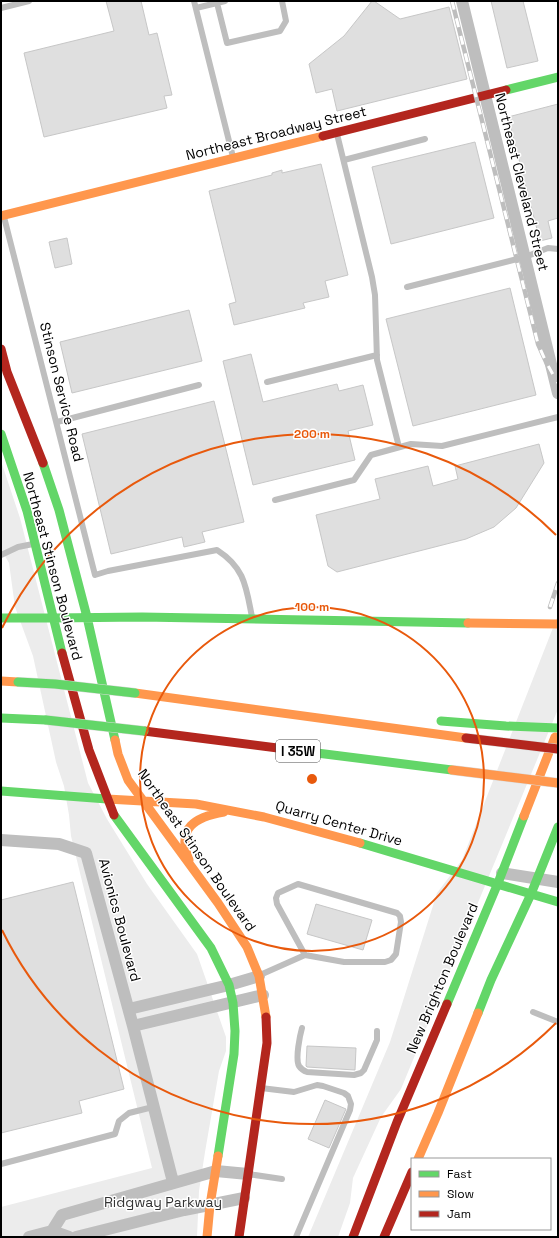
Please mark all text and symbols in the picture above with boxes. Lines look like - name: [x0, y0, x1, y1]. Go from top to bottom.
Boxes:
- street label: Northeast Cleveland Street: [491, 91, 553, 273]
- street label: Northeast Broadway Street: [184, 102, 368, 164]
- street label: Stinson Service Road: [36, 320, 88, 464]
- text: 200 m: [294, 426, 330, 442]
- street label: Northeast Stinson Boulevard: [19, 470, 87, 662]
- text: 100 m: [295, 599, 329, 615]
- road number: I 35W: [276, 740, 320, 762]
- street label: Northeast Stinson Boulevard: [134, 765, 260, 935]
- centre of rings: [305, 772, 319, 786]
- street label: Quarry Center Drive: [273, 796, 405, 850]
- street label: Avionics Boulevard: [95, 856, 145, 984]
- street label: New Brighton Boulevard: [402, 900, 482, 1056]
- legend: [411, 1158, 551, 1230]
- text: Fast: [447, 1166, 472, 1182]
- text: Slow: [447, 1186, 474, 1202]
- park label: Ridgway Parkway: [104, 1193, 222, 1211]
- text: Jam: [447, 1206, 471, 1222]

